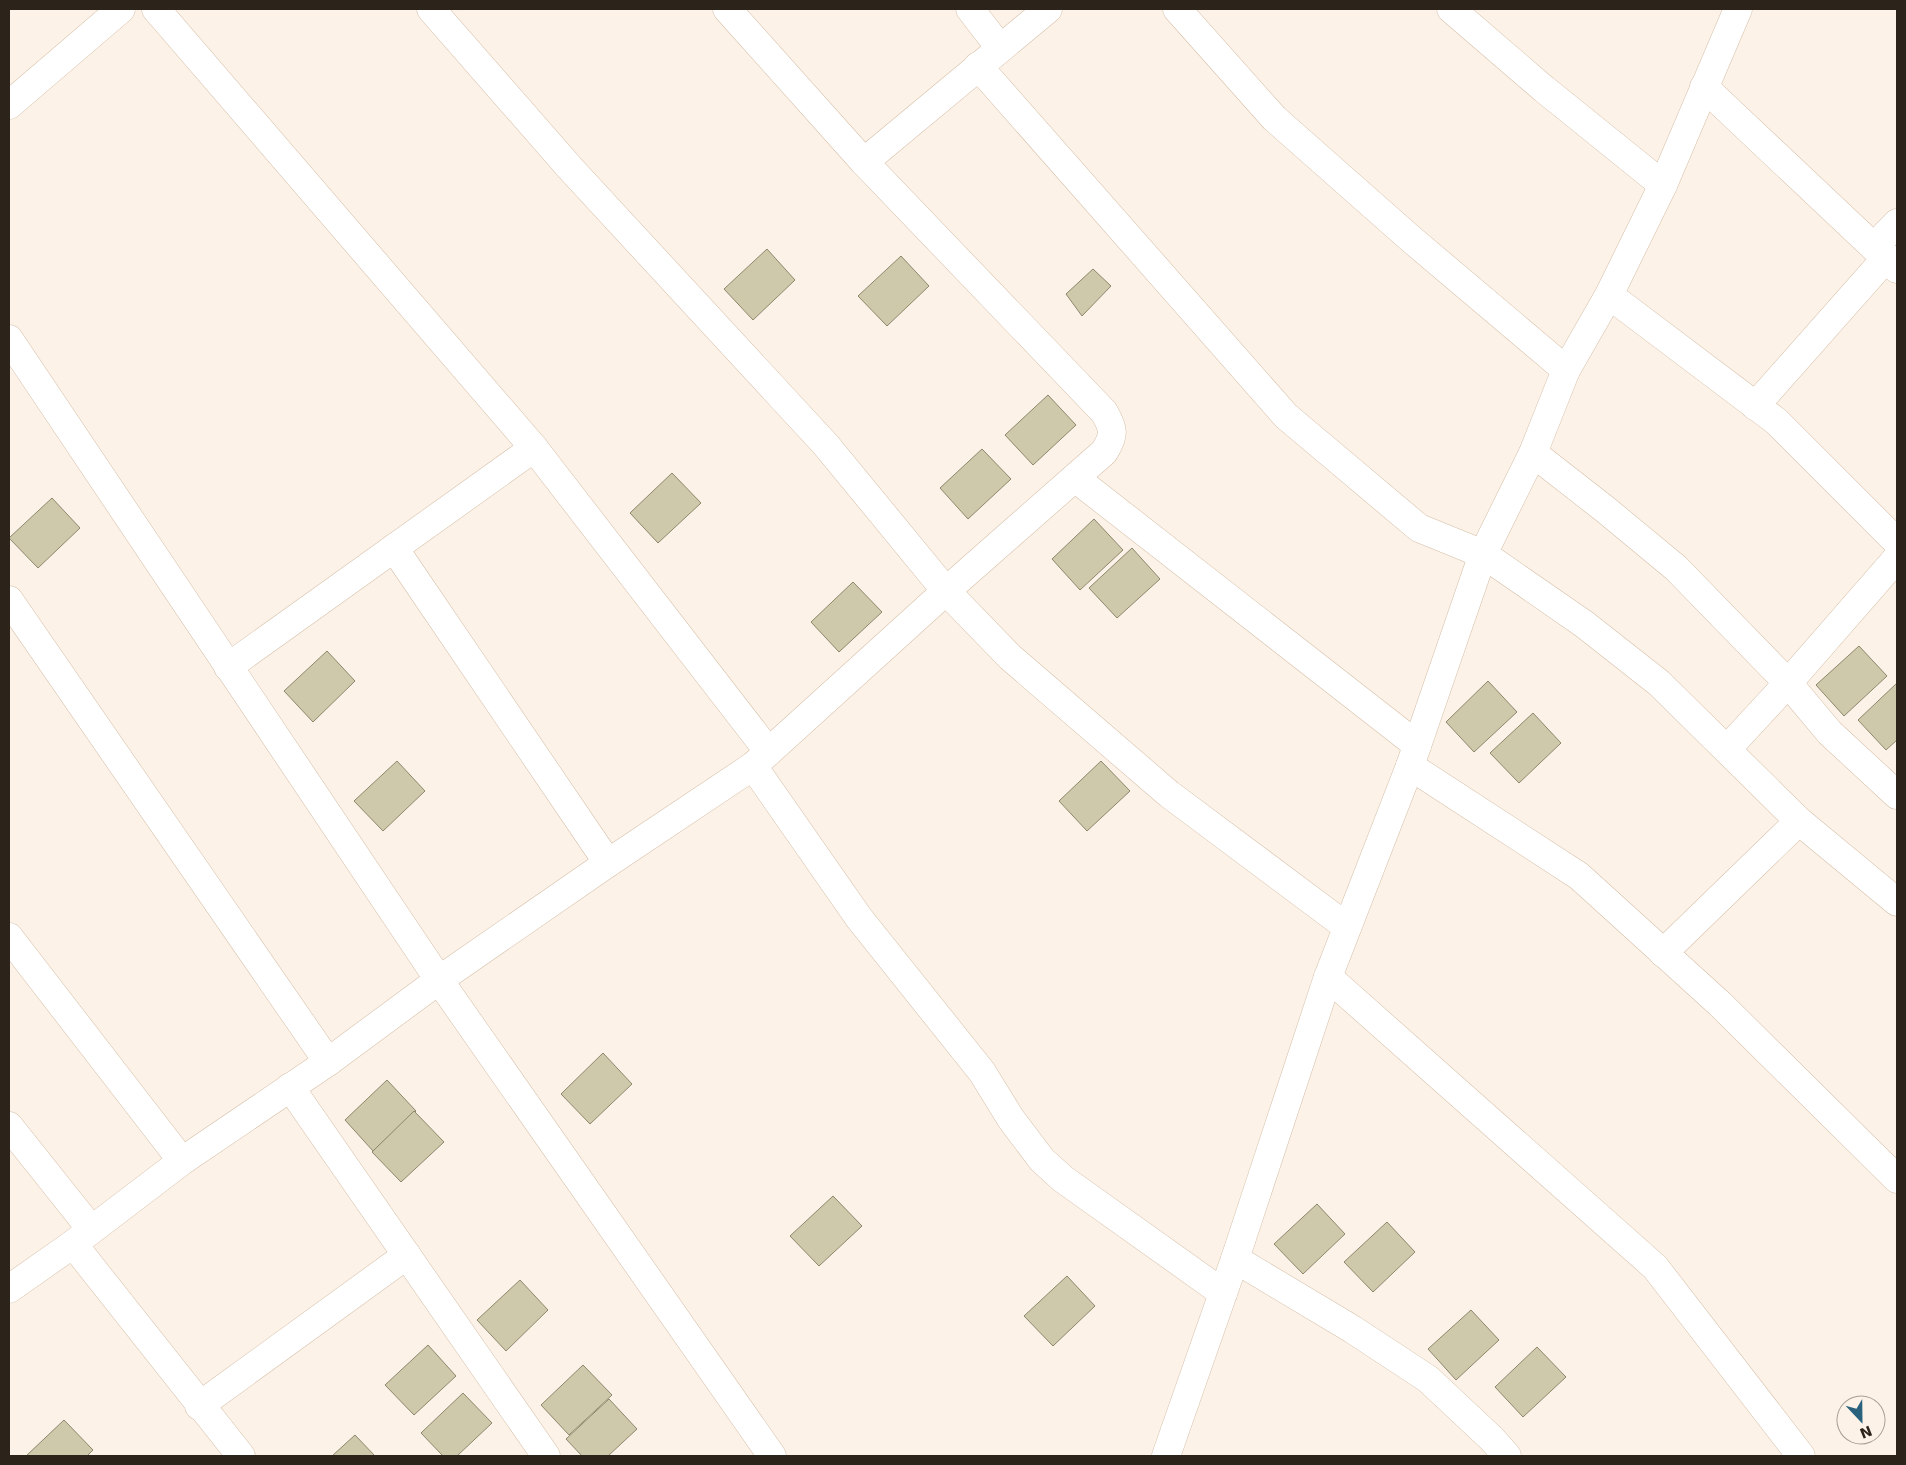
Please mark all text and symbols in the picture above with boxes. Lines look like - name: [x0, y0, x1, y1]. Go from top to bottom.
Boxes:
- north arrow: [1836, 1395, 1886, 1445]
- text: N: [1857, 1422, 1874, 1442]

